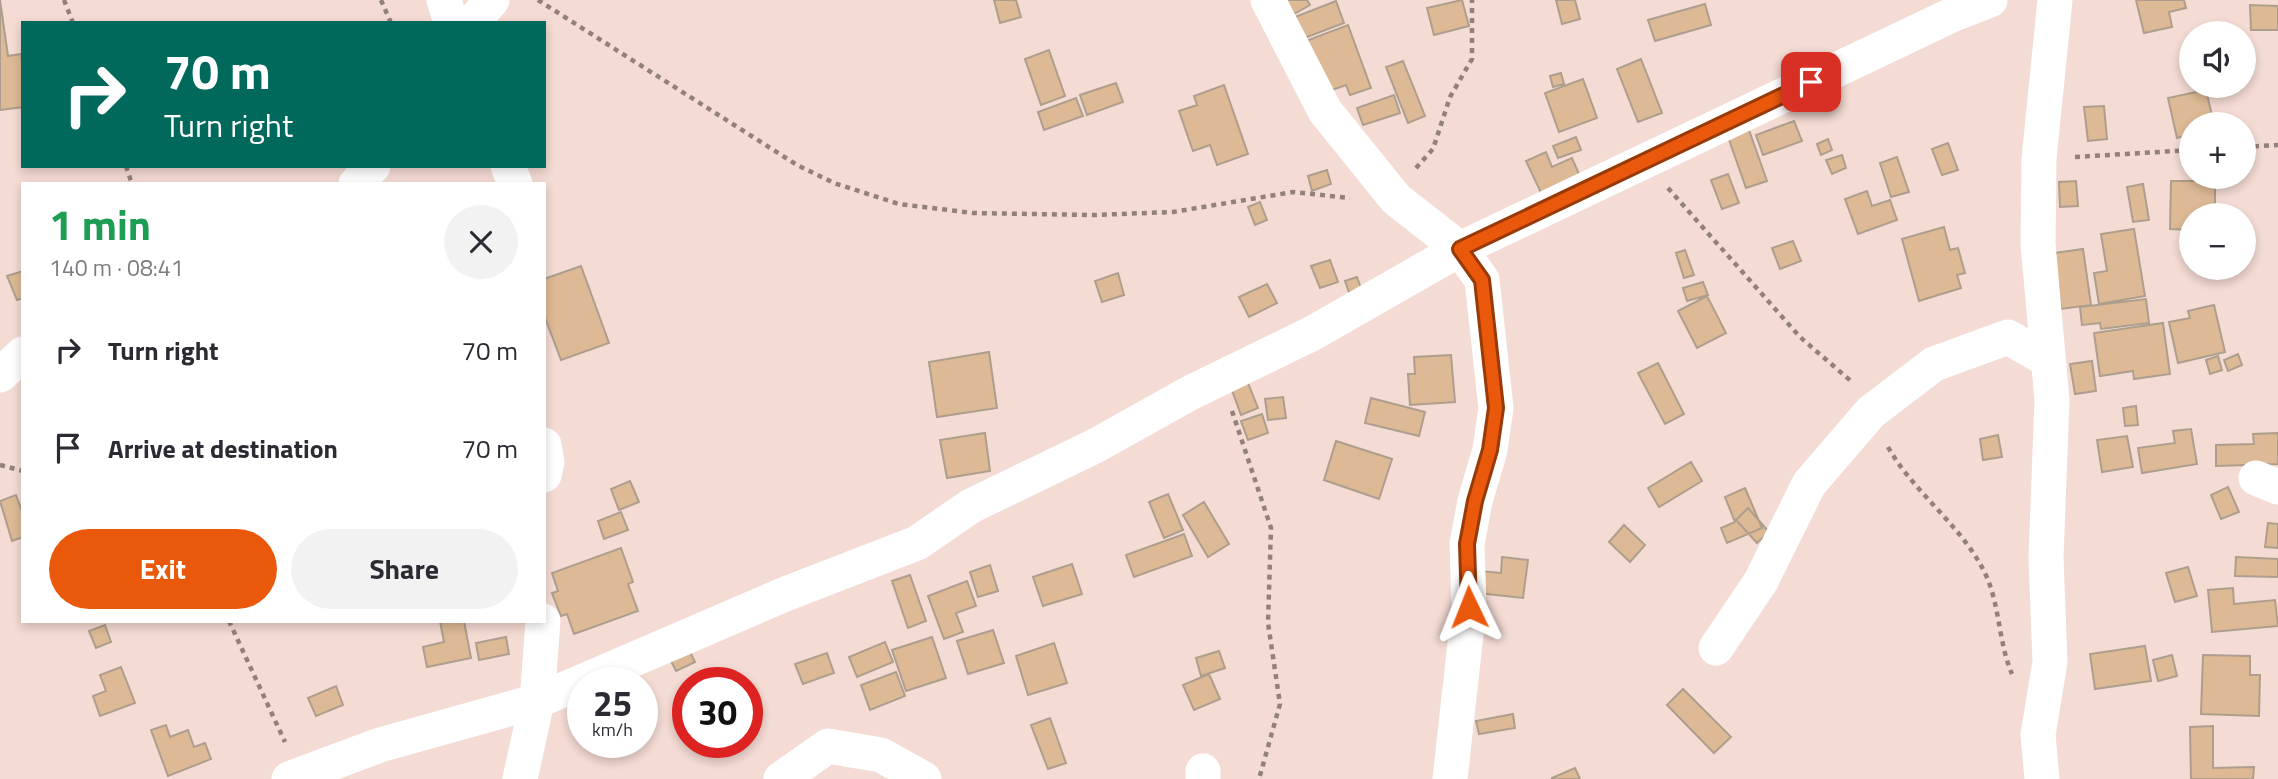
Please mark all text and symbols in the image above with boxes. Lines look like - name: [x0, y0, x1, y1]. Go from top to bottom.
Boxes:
- map controls: [2179, 21, 2256, 280]
- button: sound: [2179, 21, 2256, 98]
- text: 70 m: [164, 33, 271, 108]
- icon: right: [49, 49, 140, 140]
- pin: [1781, 52, 1841, 112]
- icon: arrive: [1792, 63, 1830, 101]
- text: Turn right: [164, 101, 293, 149]
- button: +: [2179, 112, 2256, 189]
- text: 1 min: [49, 192, 151, 256]
- button: −: [2179, 203, 2256, 280]
- button: close: [444, 205, 518, 279]
- text: 140 m · 08:41: [49, 250, 184, 285]
- icon: right: [49, 331, 87, 369]
- text: Turn right: [108, 331, 219, 370]
- text: 70 m: [461, 331, 518, 370]
- icon: arrive: [49, 429, 87, 467]
- text: Arrive at destination: [108, 429, 338, 468]
- text: 70 m: [461, 429, 518, 468]
- button: Exit: [49, 529, 277, 609]
- button: Share: [291, 529, 518, 609]
- position arrow: [1432, 570, 1506, 644]
- speed limit sign: 30: [672, 667, 763, 758]
- text: 25: [593, 676, 632, 730]
- text: km/h: [592, 716, 633, 743]

